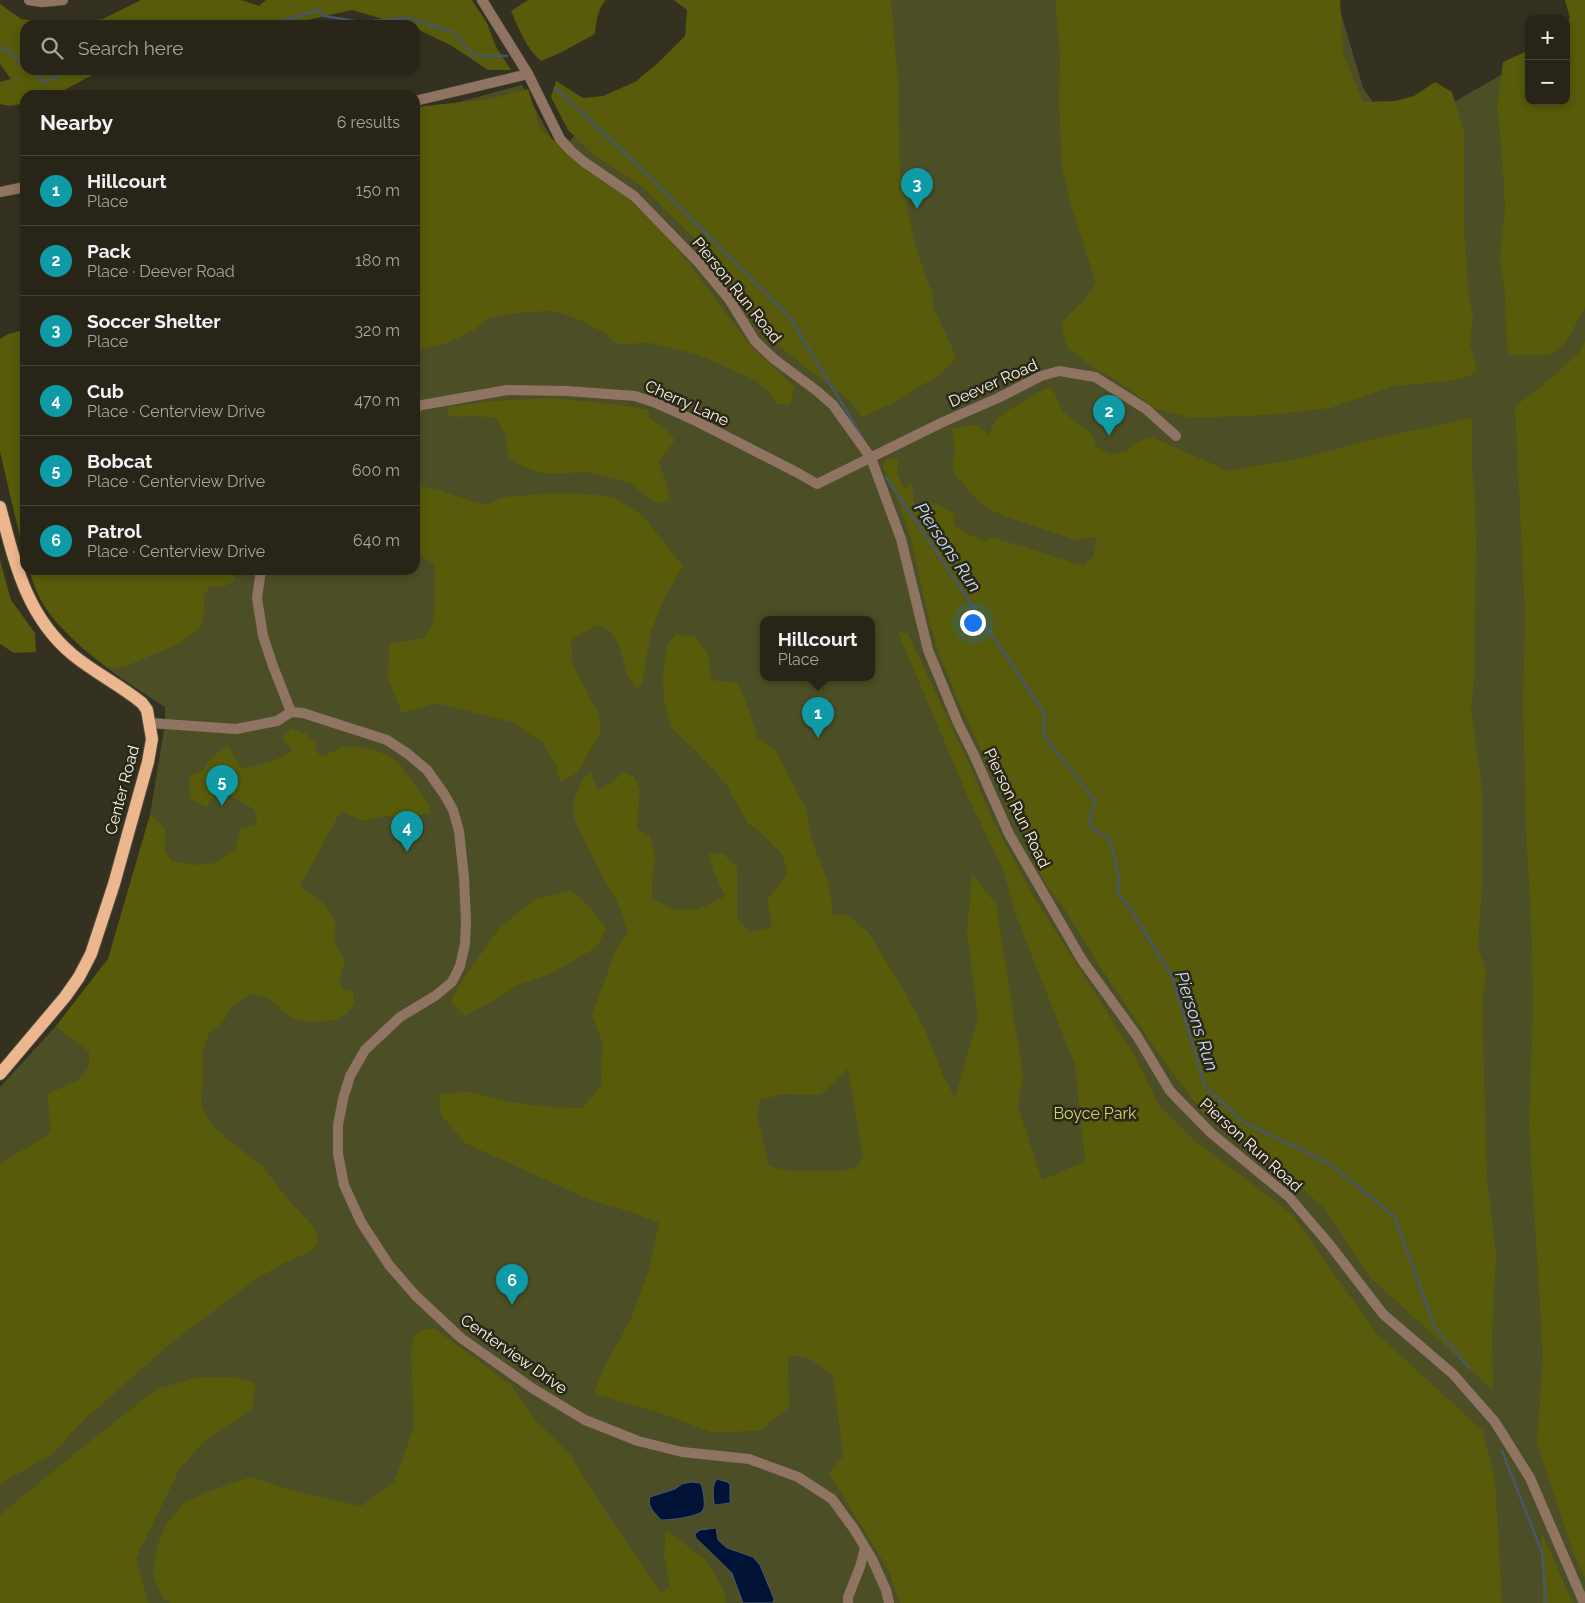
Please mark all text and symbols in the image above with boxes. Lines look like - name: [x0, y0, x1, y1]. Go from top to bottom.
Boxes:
- map controls: [1525, 15, 1570, 105]
- button: +: [1525, 15, 1570, 60]
- search box: [20, 20, 420, 75]
- icon: search: [38, 34, 66, 62]
- text: Search here: [78, 37, 184, 59]
- button: −: [1525, 60, 1570, 105]
- text: Nearby: [40, 110, 113, 135]
- text: 6 results: [337, 113, 400, 132]
- pin: 3: [901, 168, 933, 209]
- text: Hillcourt: [87, 170, 167, 192]
- text: 1: [52, 181, 60, 200]
- text: 150 m: [356, 181, 400, 200]
- text: Place: [87, 192, 128, 211]
- street label: Pierson Run Road: [688, 233, 786, 347]
- text: Pack: [87, 240, 131, 262]
- text: 2: [51, 251, 61, 270]
- text: 180 m: [355, 251, 400, 270]
- text: Place · Deever Road: [87, 262, 235, 281]
- text: Soccer Shelter: [87, 310, 221, 332]
- text: 3: [52, 321, 60, 340]
- text: 320 m: [355, 321, 400, 340]
- text: Place: [87, 332, 128, 351]
- street label: Deever Road: [946, 355, 1040, 411]
- street label: Cherry Lane: [642, 376, 732, 430]
- text: Cub: [87, 380, 124, 402]
- text: 4: [51, 391, 61, 410]
- text: 470 m: [354, 391, 400, 410]
- pin: 2: [1093, 395, 1125, 436]
- text: Place · Centerview Drive: [87, 402, 265, 421]
- text: Bobcat: [87, 450, 152, 472]
- text: 5: [52, 461, 60, 480]
- text: 600 m: [352, 461, 400, 480]
- text: Place · Centerview Drive: [87, 472, 265, 491]
- water label: Piersons Run: [910, 498, 986, 596]
- text: Patrol: [87, 520, 142, 542]
- text: 6: [51, 531, 61, 550]
- text: 640 m: [353, 531, 400, 550]
- text: Place · Centerview Drive: [87, 542, 265, 561]
- your location: [960, 610, 986, 636]
- popup: [760, 616, 875, 681]
- text: Hillcourt: [778, 628, 857, 650]
- text: Place: [778, 650, 819, 669]
- pin: 1: [802, 697, 834, 738]
- street label: Center Road: [101, 743, 143, 837]
- street label: Pierson Run Road: [980, 745, 1054, 871]
- pin: 5: [206, 765, 238, 806]
- pin: 4: [391, 811, 423, 852]
- water label: Piersons Run: [1171, 968, 1223, 1074]
- street label: Pierson Run Road: [1196, 1094, 1306, 1196]
- park label: Boyce Park: [1053, 1104, 1137, 1123]
- pin: 6: [496, 1264, 528, 1305]
- street label: Centerview Drive: [457, 1310, 571, 1398]

